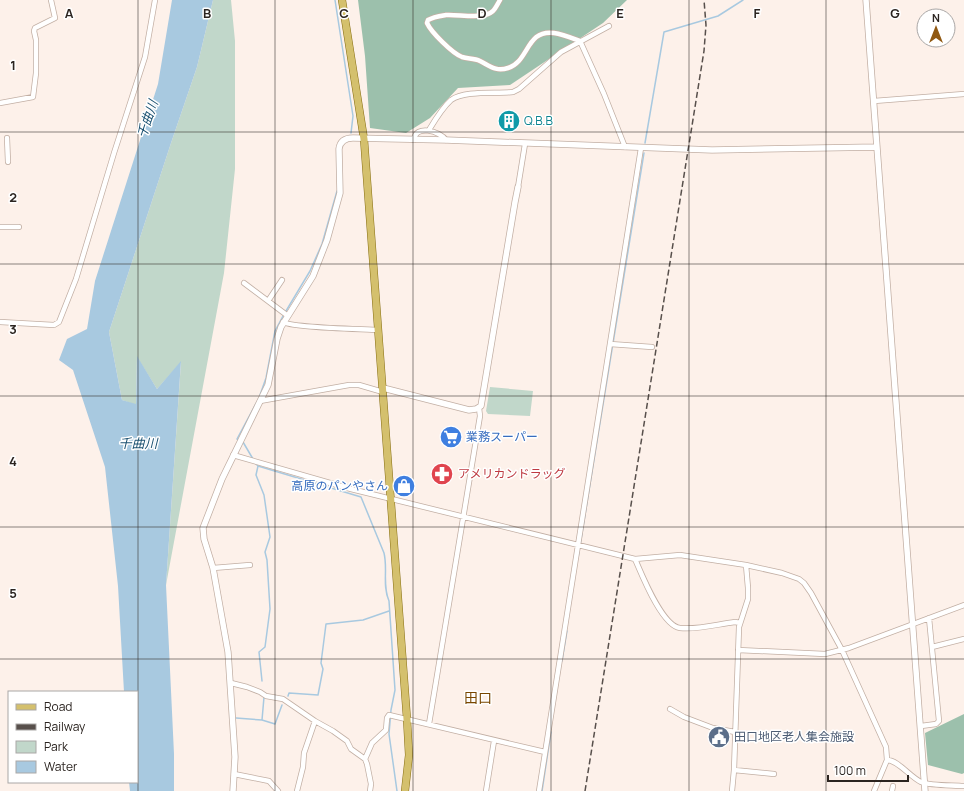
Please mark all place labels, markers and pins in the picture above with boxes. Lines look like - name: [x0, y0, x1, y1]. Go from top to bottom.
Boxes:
- building icon: Q.B.B: [496, 108, 522, 134]
- place label: Q.B.B: [524, 112, 553, 129]
- supermarket icon: 業務スーパー: [438, 424, 464, 450]
- place label: 業務スーパー: [466, 428, 538, 445]
- pharmacy icon: アメリカンドラッグ: [429, 461, 455, 487]
- place label: アメリカンドラッグ: [458, 465, 565, 482]
- shop icon: 高原のパンやさん: [391, 473, 417, 499]
- place label: 高原のパンやさん: [291, 477, 388, 494]
- public building icon: 田口地区老人集会施設: [706, 724, 732, 750]
- place label: 田口地区老人集会施設: [734, 728, 854, 745]

